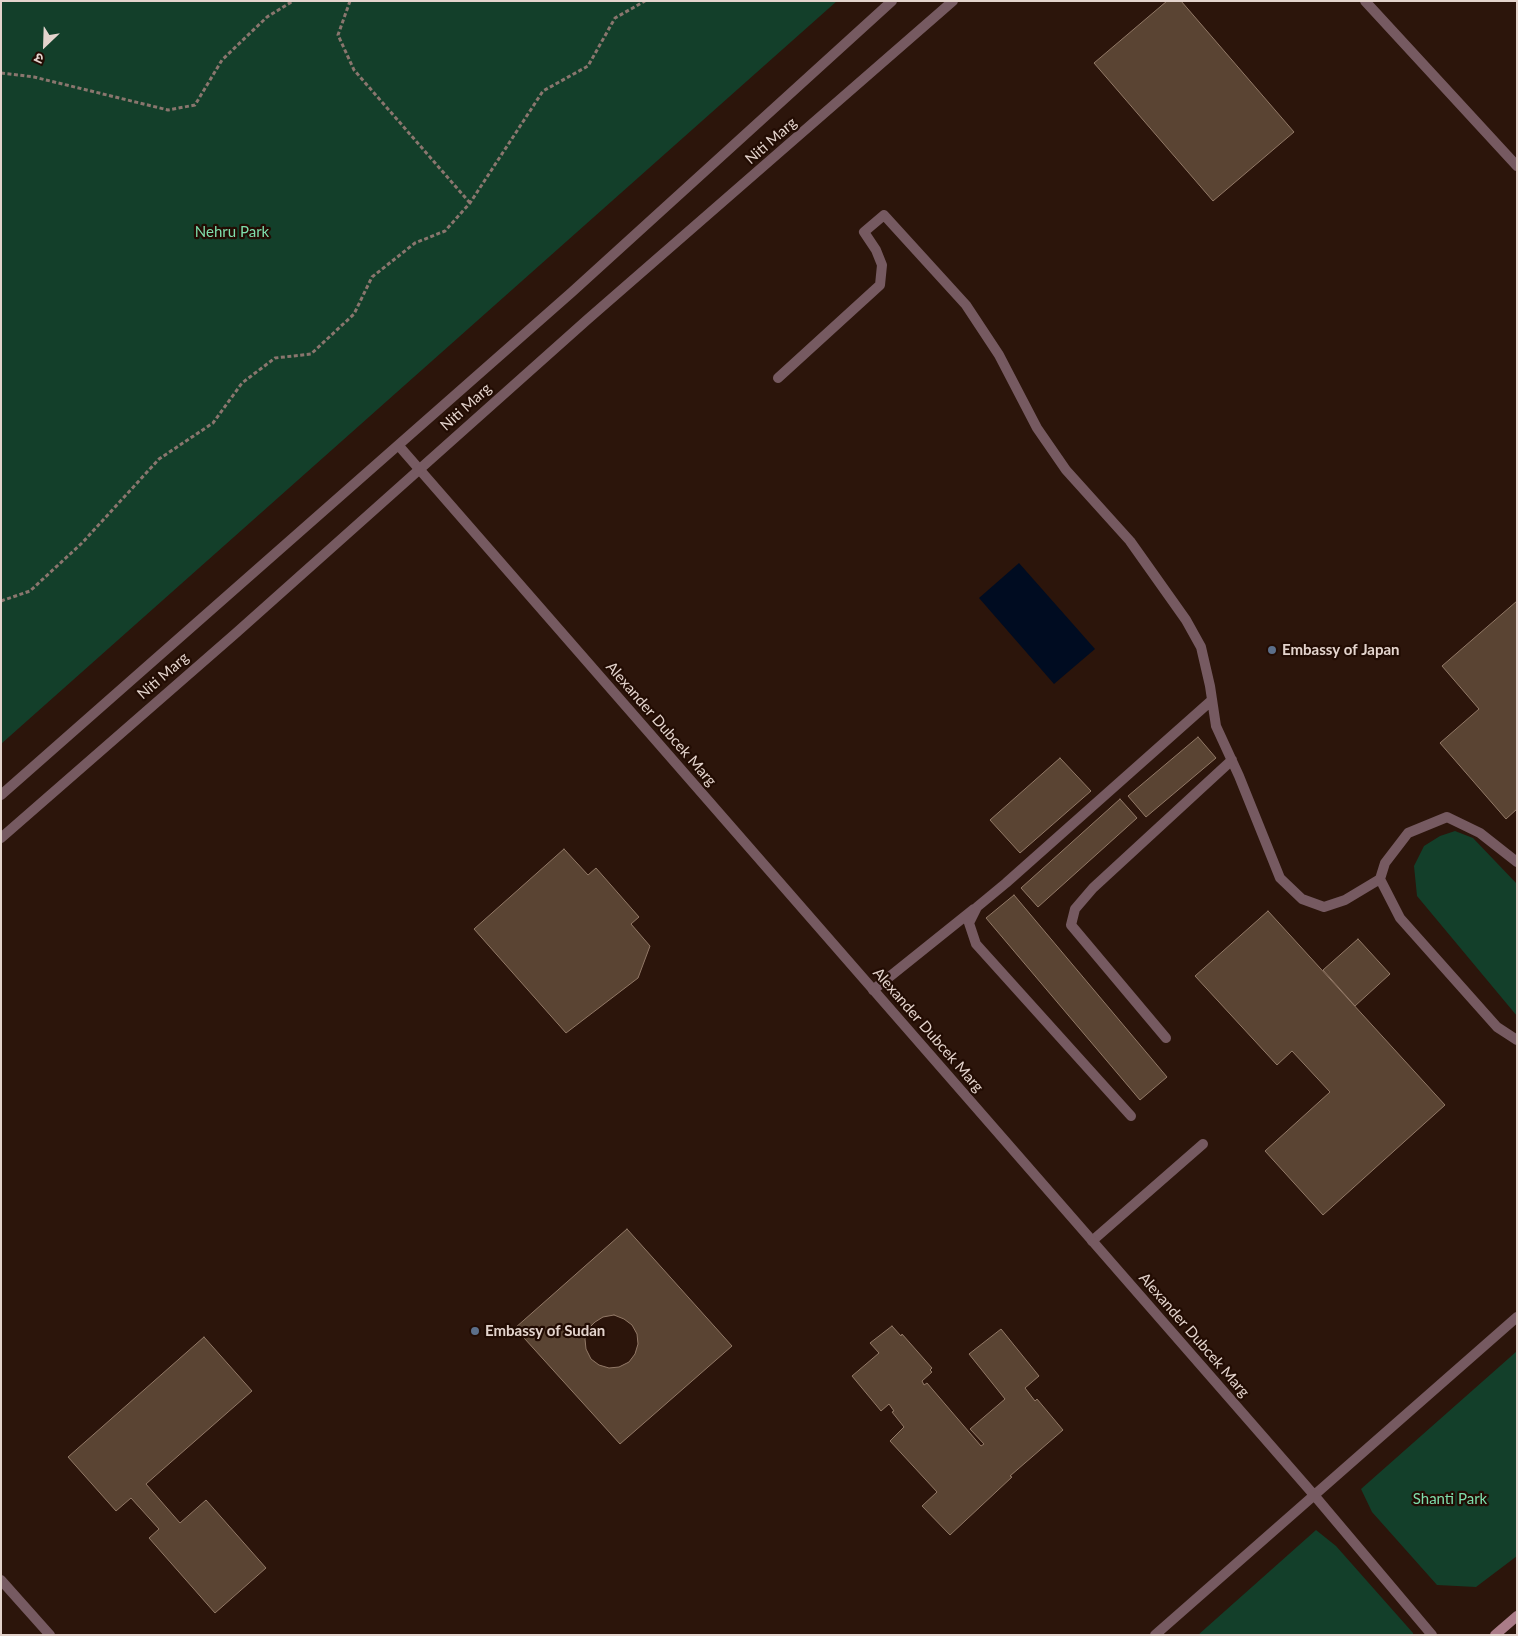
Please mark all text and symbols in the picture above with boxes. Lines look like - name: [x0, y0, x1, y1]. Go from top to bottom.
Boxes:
- north arrow: [20, 20, 70, 70]
- text: उ: [31, 50, 46, 69]
- street label: Niti Marg: [742, 114, 800, 168]
- park label: Nehru Park: [195, 223, 269, 241]
- street label: Niti Marg: [437, 379, 495, 435]
- place label: Embassy of Japan: [1282, 641, 1400, 659]
- marker: Embassy of Japan: [1266, 644, 1278, 656]
- street label: Niti Marg: [134, 649, 192, 703]
- street label: Alexander Dubcek Marg: [602, 658, 720, 790]
- street label: Alexander Dubcek Marg: [869, 964, 987, 1096]
- street label: Alexander Dubcek Marg: [1135, 1269, 1253, 1401]
- place label: Embassy of Sudan: [485, 1322, 605, 1340]
- marker: Embassy of Sudan: [469, 1325, 481, 1337]
- park label: Shanti Park: [1413, 1490, 1487, 1508]

